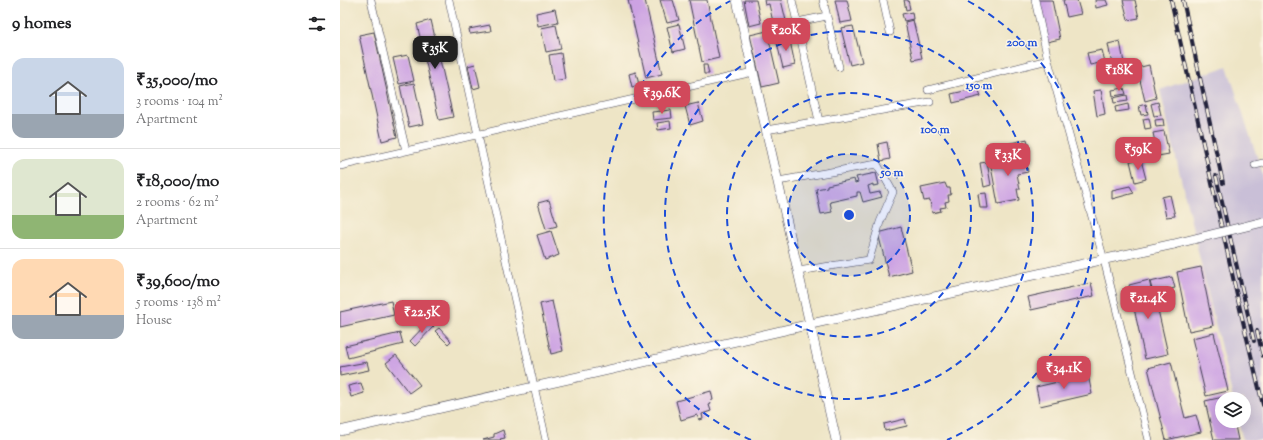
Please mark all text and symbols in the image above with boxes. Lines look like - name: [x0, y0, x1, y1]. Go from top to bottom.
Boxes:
- text: 9 homes: [12, 12, 71, 36]
- icon: filters: [306, 13, 328, 35]
- pin: ₹20K: [762, 18, 810, 52]
- text: ₹20K: [771, 22, 801, 40]
- text: 200 m: [1007, 34, 1037, 52]
- pin: ₹35K: [411, 36, 459, 70]
- text: ₹35K: [422, 40, 448, 58]
- pin: ₹18K: [1095, 58, 1143, 92]
- text: ₹18K: [1105, 62, 1133, 80]
- text: ₹35,000/mo: [136, 69, 218, 93]
- icon: home: [44, 74, 92, 122]
- text: 150 m: [964, 77, 993, 95]
- pin: ₹39.6K: [629, 81, 695, 115]
- text: ₹39.6K: [643, 85, 681, 103]
- text: 3 rooms · 104 m²: [136, 93, 223, 111]
- text: Apartment: [136, 111, 197, 129]
- text: 100 m: [919, 121, 950, 139]
- pin: ₹59K: [1114, 137, 1162, 171]
- text: ₹59K: [1124, 141, 1152, 159]
- pin: ₹33K: [984, 143, 1032, 177]
- text: ₹33K: [994, 147, 1022, 165]
- text: 50 m: [880, 164, 904, 182]
- text: ₹18,000/mo: [136, 170, 219, 194]
- icon: home: [44, 175, 92, 223]
- text: 2 rooms · 62 m²: [136, 194, 219, 212]
- centre of rings: [842, 208, 856, 222]
- text: Apartment: [136, 212, 197, 230]
- text: ₹39,600/mo: [136, 270, 220, 294]
- icon: home: [44, 275, 92, 323]
- pin: ₹21.4K: [1115, 286, 1181, 320]
- text: ₹21.4K: [1129, 290, 1167, 308]
- text: 5 rooms · 138 m²: [136, 294, 221, 312]
- pin: ₹22.5K: [389, 300, 455, 334]
- text: ₹22.5K: [404, 304, 440, 322]
- text: House: [136, 312, 172, 330]
- pin: ₹34.1K: [1031, 356, 1097, 390]
- text: ₹34.1K: [1046, 360, 1082, 378]
- map controls: [1215, 392, 1251, 428]
- button: layers: [1215, 392, 1251, 428]

